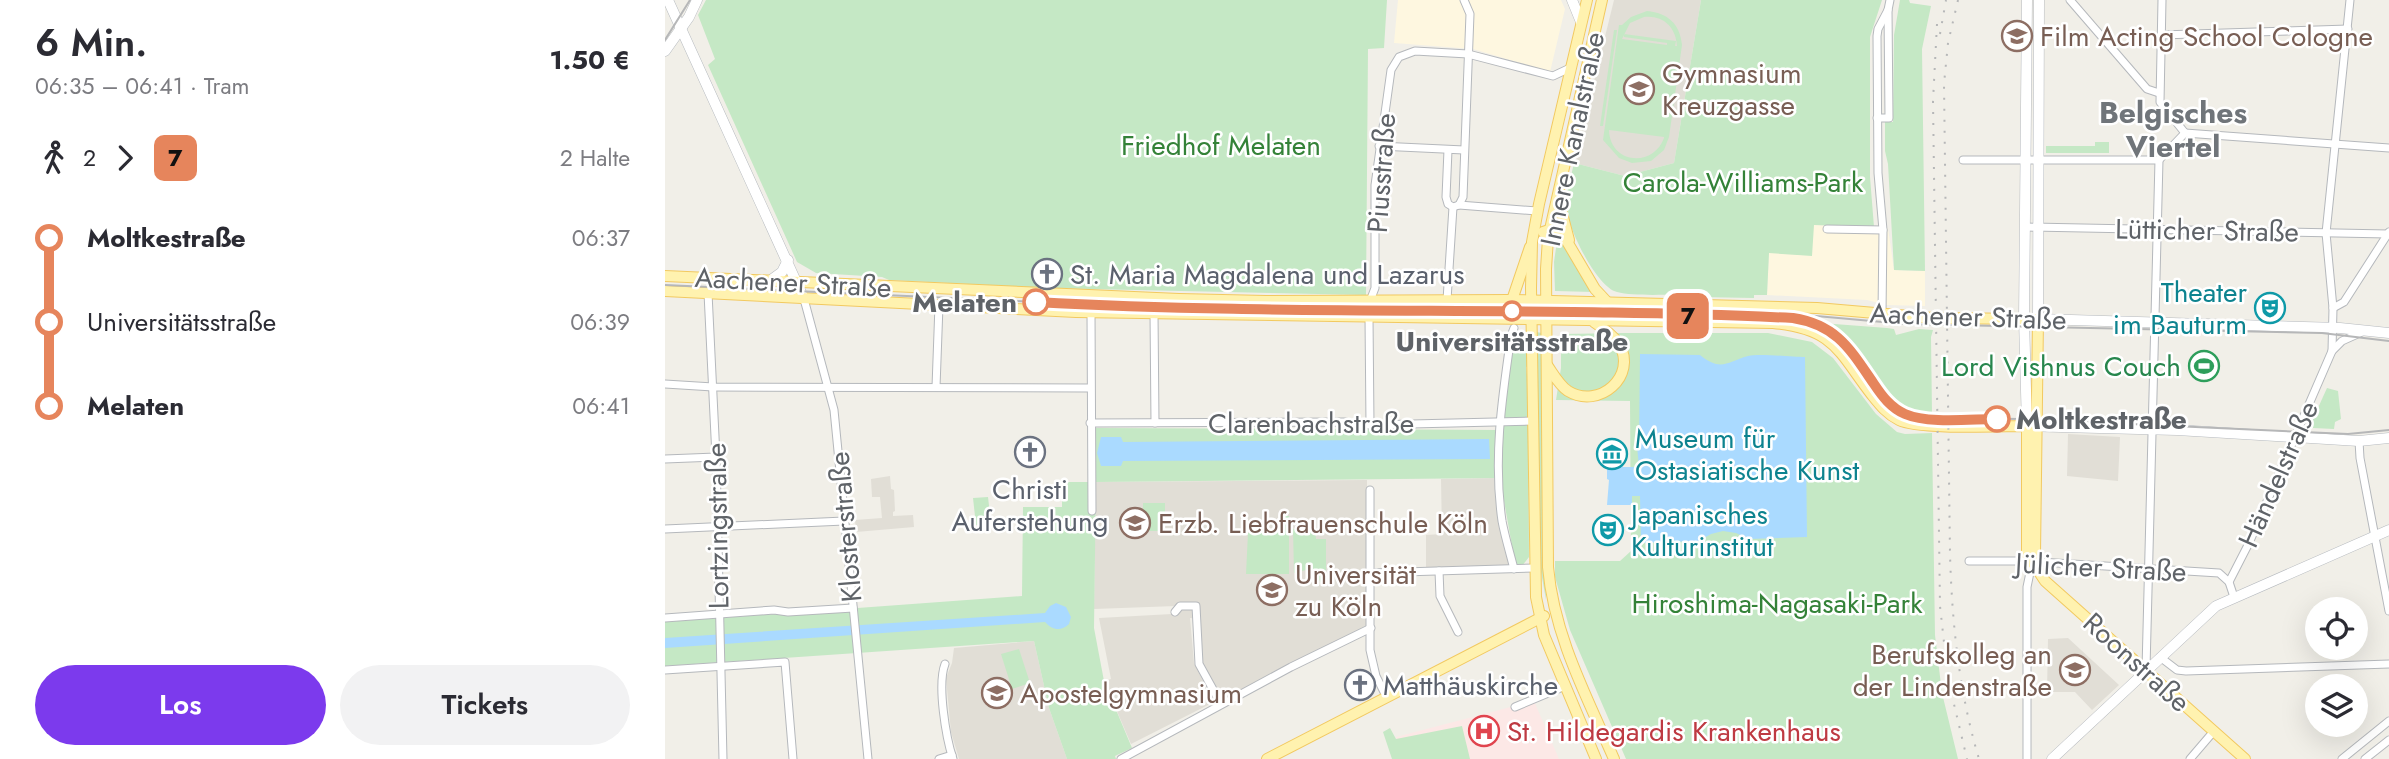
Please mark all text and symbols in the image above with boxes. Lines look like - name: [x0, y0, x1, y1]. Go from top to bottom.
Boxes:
- text: 6 Min.: [35, 15, 147, 70]
- place label: Film Acting School Cologne: [2040, 16, 2373, 57]
- school or university icon: Film Acting School Cologne: [2000, 19, 2034, 53]
- street label: Innere Kanalstraße: [1530, 28, 1615, 250]
- text: 1.50 €: [550, 41, 630, 79]
- place label: Gymnasium Kreuzgasse: [1662, 53, 1802, 126]
- text: 06:35 – 06:41 · Tram: [35, 69, 249, 103]
- school or university icon: Gymnasium Kreuzgasse: [1622, 72, 1656, 106]
- district label: Belgisches Viertel: [2099, 91, 2247, 168]
- street label: Piusstraße: [1357, 112, 1406, 234]
- park label: Friedhof Melaten: [1121, 125, 1321, 166]
- icon: walk: [35, 139, 73, 177]
- icon: forward: [106, 139, 144, 177]
- text: 7: [168, 140, 183, 175]
- text: 2: [83, 141, 96, 175]
- text: 2 Halte: [560, 141, 630, 175]
- park label: Carola-Williams-Park: [1623, 162, 1864, 203]
- street label: Lütticher Straße: [2115, 208, 2299, 253]
- text: Moltkestraße: [87, 219, 246, 257]
- text: 06:37: [572, 221, 630, 255]
- place label: St. Maria Magdalena und Lazarus: [1070, 254, 1465, 295]
- street label: Aachener Straße: [694, 257, 892, 308]
- church icon: St. Maria Magdalena und Lazarus: [1030, 257, 1064, 291]
- place label: Theater im Bauturm: [2113, 272, 2247, 345]
- place label: Melaten: [912, 282, 1017, 323]
- marker: Melaten: [1023, 289, 1049, 315]
- theatre icon: Theater im Bauturm: [2253, 291, 2287, 325]
- line badge: 7: [1665, 293, 1711, 339]
- street label: Aachener Straße: [1869, 293, 2067, 340]
- text: 7: [1681, 298, 1695, 333]
- marker: Universitätsstraße: [1502, 301, 1522, 321]
- text: Universitätsstraße: [87, 303, 276, 341]
- text: 06:39: [570, 305, 630, 339]
- place label: Universitätsstraße: [1396, 321, 1628, 362]
- place label: Lord Vishnus Couch: [1941, 346, 2181, 387]
- sports icon: Lord Vishnus Couch: [2187, 349, 2221, 383]
- text: Melaten: [87, 387, 184, 425]
- text: 06:41: [572, 389, 630, 423]
- street label: Händelstraße: [2228, 394, 2329, 554]
- place label: Moltkestraße: [2016, 399, 2187, 440]
- street label: Clarenbachstraße: [1208, 403, 1414, 444]
- marker: Moltkestraße: [1984, 406, 2010, 432]
- place label: Museum für Ostasiatische Kunst: [1635, 418, 1859, 491]
- church icon: Christi Auferstehung: [1013, 435, 1047, 469]
- museum icon: Museum für Ostasiatische Kunst: [1595, 437, 1629, 471]
- street label: Lortzingstraße: [696, 442, 739, 610]
- street label: Klosterstraße: [818, 450, 872, 604]
- place label: Christi Auferstehung: [951, 469, 1109, 542]
- place label: Japanisches Kulturinstitut: [1627, 494, 1774, 567]
- place label: Erzb. Liebfrauenschule Köln: [1158, 503, 1488, 544]
- school or university icon: Erzb. Liebfrauenschule Köln: [1118, 506, 1152, 540]
- theatre icon: Japanisches Kulturinstitut: [1591, 513, 1625, 547]
- street label: Jülicher Straße: [2011, 542, 2187, 592]
- place label: Universität zu Köln: [1295, 554, 1416, 627]
- school or university icon: Universität zu Köln: [1255, 573, 1289, 607]
- park label: Hiroshima-Nagasaki-Park: [1632, 583, 1923, 624]
- map controls: [2305, 597, 2368, 737]
- button: locate: [2305, 597, 2368, 660]
- street label: Roonstraße: [2074, 603, 2200, 722]
- place label: Berufskolleg an der Lindenstraße: [1853, 634, 2052, 707]
- school or university icon: Berufskolleg an der Lindenstraße: [2058, 653, 2092, 687]
- button: Los: [35, 665, 326, 745]
- button: Tickets: [340, 665, 630, 745]
- place label: Matthäuskirche: [1383, 665, 1558, 706]
- church icon: Matthäuskirche: [1343, 668, 1377, 702]
- place label: Apostelgymnasium: [1020, 673, 1242, 714]
- button: layers: [2305, 674, 2368, 737]
- school or university icon: Apostelgymnasium: [980, 676, 1014, 710]
- place label: St. Hildegardis Krankenhaus: [1507, 711, 1841, 752]
- hospital icon: St. Hildegardis Krankenhaus: [1467, 714, 1501, 748]

